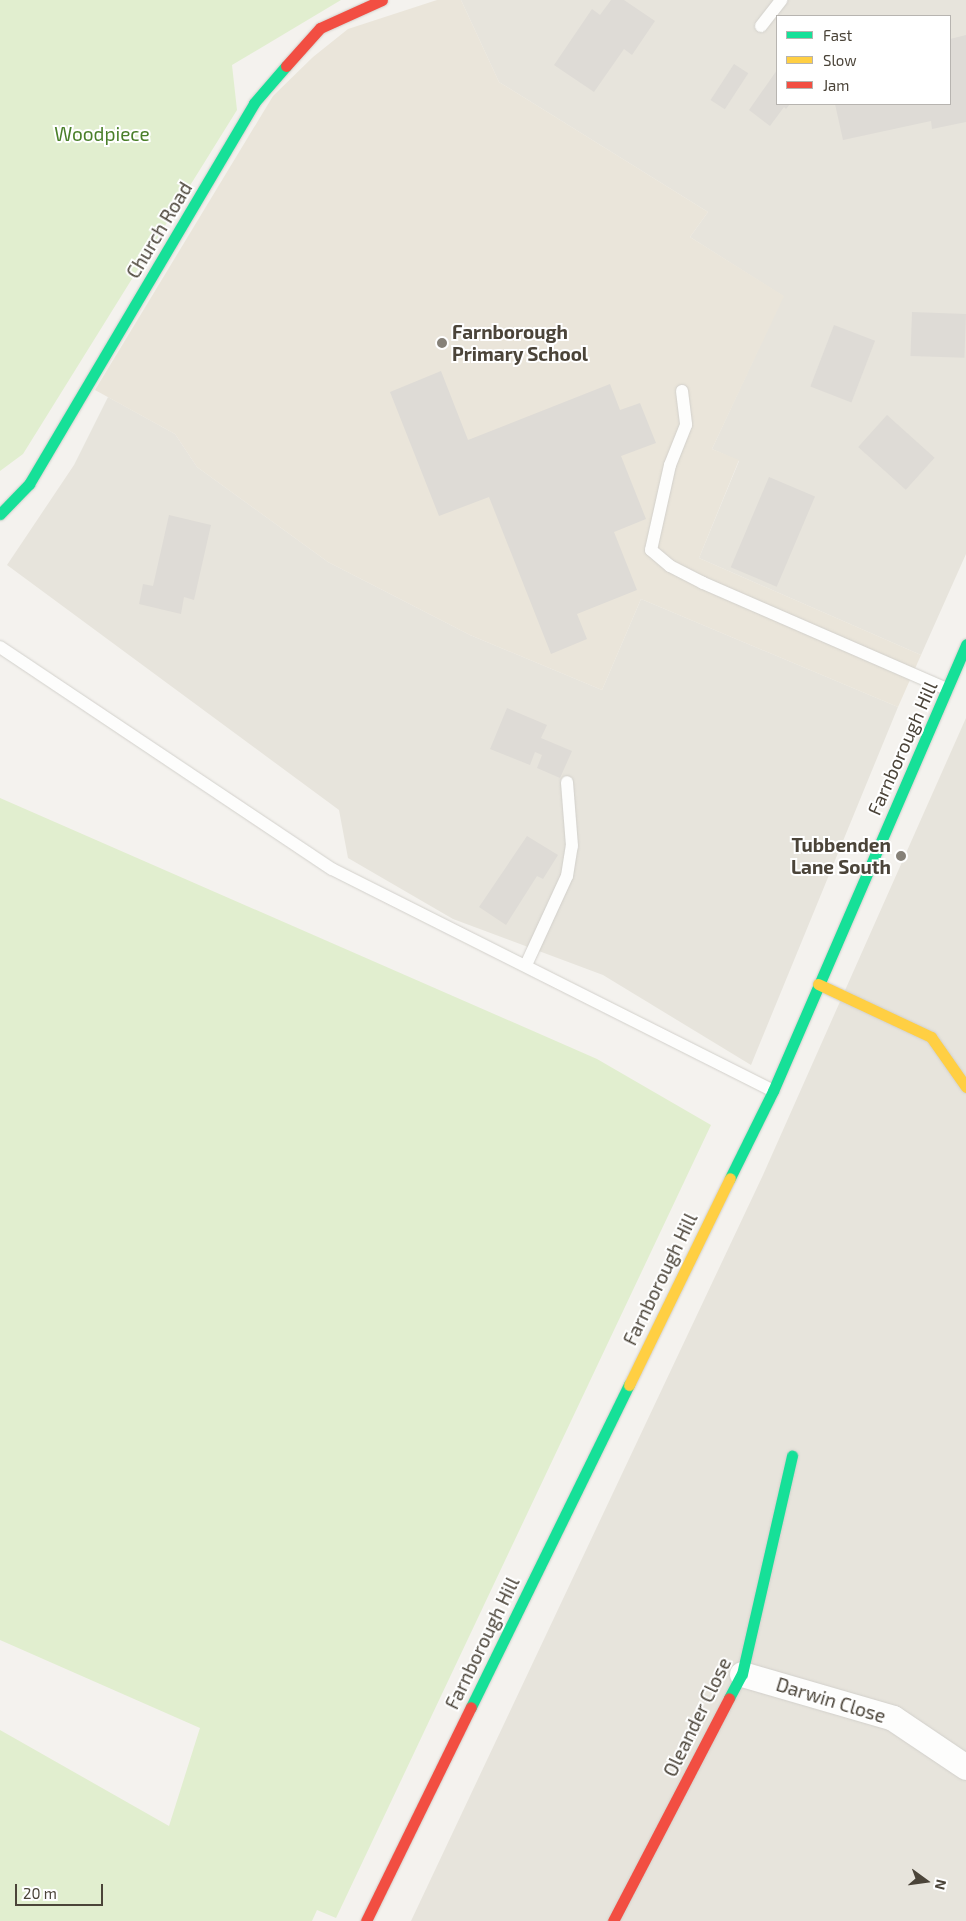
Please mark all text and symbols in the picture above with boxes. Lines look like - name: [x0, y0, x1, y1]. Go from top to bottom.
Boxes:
- legend: [776, 15, 951, 105]
- text: Fast: [823, 26, 852, 44]
- text: Slow: [823, 51, 857, 69]
- text: Jam: [823, 76, 849, 94]
- park label: Woodpiece: [54, 123, 150, 145]
- street label: Church Road: [121, 178, 197, 282]
- place label: Farnborough Primary School: [452, 321, 589, 365]
- marker: Farnborough Primary School: [436, 337, 448, 349]
- street label: Farnborough Hill: [862, 678, 942, 818]
- place label: Tubbenden Lane South: [791, 834, 891, 878]
- marker: Tubbenden Lane South: [895, 850, 907, 862]
- street label: Farnborough Hill: [618, 1209, 702, 1349]
- street label: Farnborough Hill: [440, 1573, 524, 1713]
- street label: Oleander Close: [658, 1654, 736, 1780]
- street label: Darwin Close: [773, 1673, 889, 1727]
- north arrow: [901, 1856, 951, 1906]
- scale bar: [18, 1874, 105, 1906]
- text: N: [932, 1878, 951, 1892]
- text: 20 m: [23, 1884, 57, 1902]

